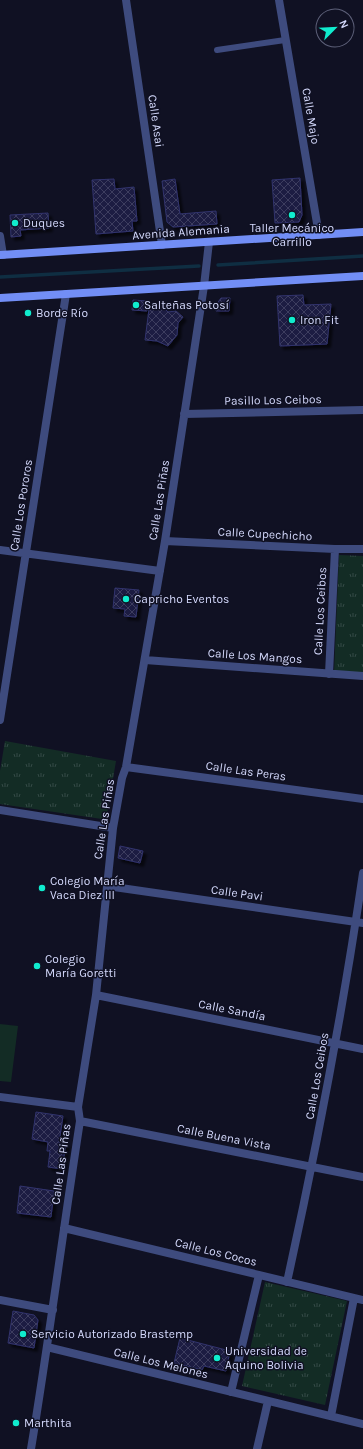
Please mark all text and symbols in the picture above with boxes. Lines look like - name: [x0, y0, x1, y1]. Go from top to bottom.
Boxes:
- north arrow: [315, 8, 355, 48]
- text: N: [336, 18, 351, 30]
- street label: Calle Majo: [299, 87, 323, 145]
- street label: Calle Asai: [145, 94, 167, 148]
- marker: Taller Mecánico Carrillo: [287, 210, 297, 220]
- place label: Duques: [23, 216, 65, 230]
- marker: Duques: [10, 218, 20, 228]
- place label: Taller Mecánico Carrillo: [250, 221, 334, 249]
- street label: Avenida Alemania: [132, 222, 230, 242]
- place label: Salteñas Potosí: [144, 298, 229, 312]
- marker: Salteñas Potosí: [131, 300, 141, 310]
- place label: Borde Río: [36, 306, 88, 320]
- marker: Borde Río: [23, 308, 33, 318]
- place label: Iron Fit: [300, 313, 339, 327]
- marker: Iron Fit: [287, 315, 297, 325]
- street label: Pasillo Los Ceibos: [224, 392, 322, 408]
- street label: Calle Los Pororos: [7, 458, 35, 552]
- street label: Calle Las Piñas: [146, 459, 172, 541]
- street label: Calle Cupechicho: [217, 525, 313, 543]
- street label: Calle Los Ceibos: [311, 567, 329, 655]
- place label: Capricho Eventos: [134, 592, 229, 606]
- marker: Capricho Eventos: [121, 594, 131, 604]
- street label: Calle Los Mangos: [207, 646, 303, 666]
- street label: Calle Las Peras: [205, 758, 287, 784]
- street label: Calle Las Piñas: [91, 778, 117, 860]
- place label: Colegio María Vaca Diez III: [50, 874, 125, 902]
- street label: Calle Pavi: [210, 882, 264, 904]
- marker: Colegio María Vaca Diez III: [37, 883, 47, 893]
- place label: Colegio María Goretti: [45, 952, 117, 980]
- marker: Colegio María Goretti: [32, 961, 42, 971]
- street label: Calle Sandía: [197, 997, 267, 1023]
- street label: Calle Los Ceibos: [302, 1031, 332, 1121]
- street label: Calle Buena Vista: [176, 1121, 272, 1153]
- street label: Calle Las Piñas: [48, 1123, 74, 1205]
- street label: Calle Los Cocos: [174, 1235, 258, 1269]
- place label: Servicio Autorizado Brastemp: [31, 1327, 193, 1341]
- marker: Servicio Autorizado Brastemp: [18, 1329, 28, 1339]
- street label: Calle Los Melones: [112, 1344, 210, 1382]
- place label: Universidad de Aquino Bolivia: [225, 1344, 307, 1372]
- marker: Universidad de Aquino Bolivia: [212, 1353, 222, 1363]
- place label: Marthita: [24, 1416, 72, 1430]
- marker: Marthita: [11, 1418, 21, 1428]

